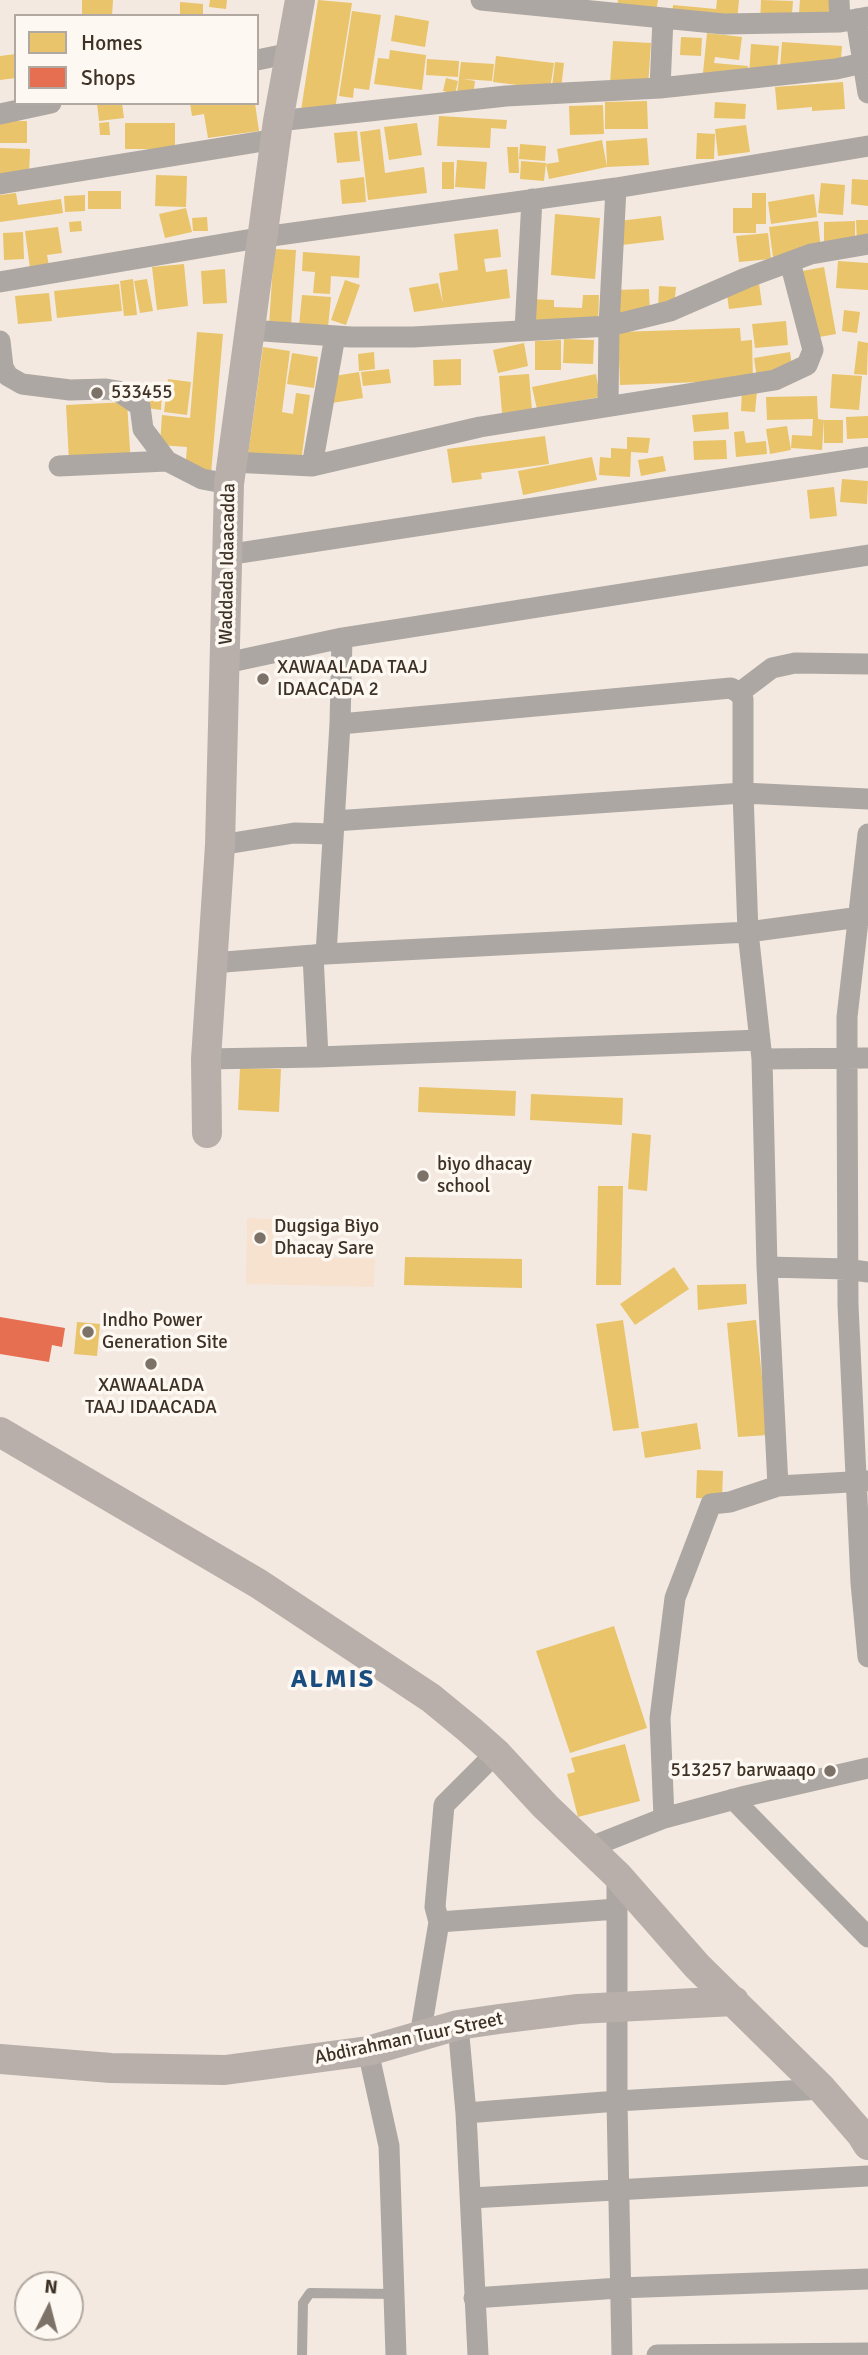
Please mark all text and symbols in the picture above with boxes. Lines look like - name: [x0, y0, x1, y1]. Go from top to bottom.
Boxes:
- legend: [14, 14, 259, 105]
- text: Homes: [81, 30, 143, 56]
- text: Shops: [81, 65, 135, 91]
- place label: 533455: [111, 382, 173, 404]
- marker: 533455: [89, 385, 105, 401]
- street label: Waddada Idaacadda: [215, 483, 241, 645]
- place label: XAWAALADA TAAJ IDAACADA 2: [277, 657, 428, 701]
- marker: XAWAALADA TAAJ IDAACADA 2: [255, 671, 271, 687]
- place label: biyo dhacay school: [437, 1154, 532, 1198]
- marker: biyo dhacay school: [415, 1168, 431, 1184]
- place label: Dugsiga Biyo Dhacay Sare: [274, 1216, 379, 1260]
- marker: Dugsiga Biyo Dhacay Sare: [252, 1230, 268, 1246]
- place label: Indho Power Generation Site: [102, 1310, 228, 1354]
- marker: Indho Power Generation Site: [80, 1324, 96, 1340]
- marker: XAWAALADA TAAJ IDAACADA: [143, 1356, 159, 1372]
- place label: XAWAALADA TAAJ IDAACADA: [85, 1375, 217, 1419]
- district label: ALMIS: [291, 1664, 375, 1696]
- place label: 513257 barwaaqo: [671, 1760, 816, 1782]
- marker: 513257 barwaaqo: [822, 1763, 838, 1779]
- street label: Abdirahman Tuur Street: [313, 2008, 505, 2070]
- north arrow: [14, 2271, 84, 2341]
- text: N: [43, 2274, 59, 2300]

